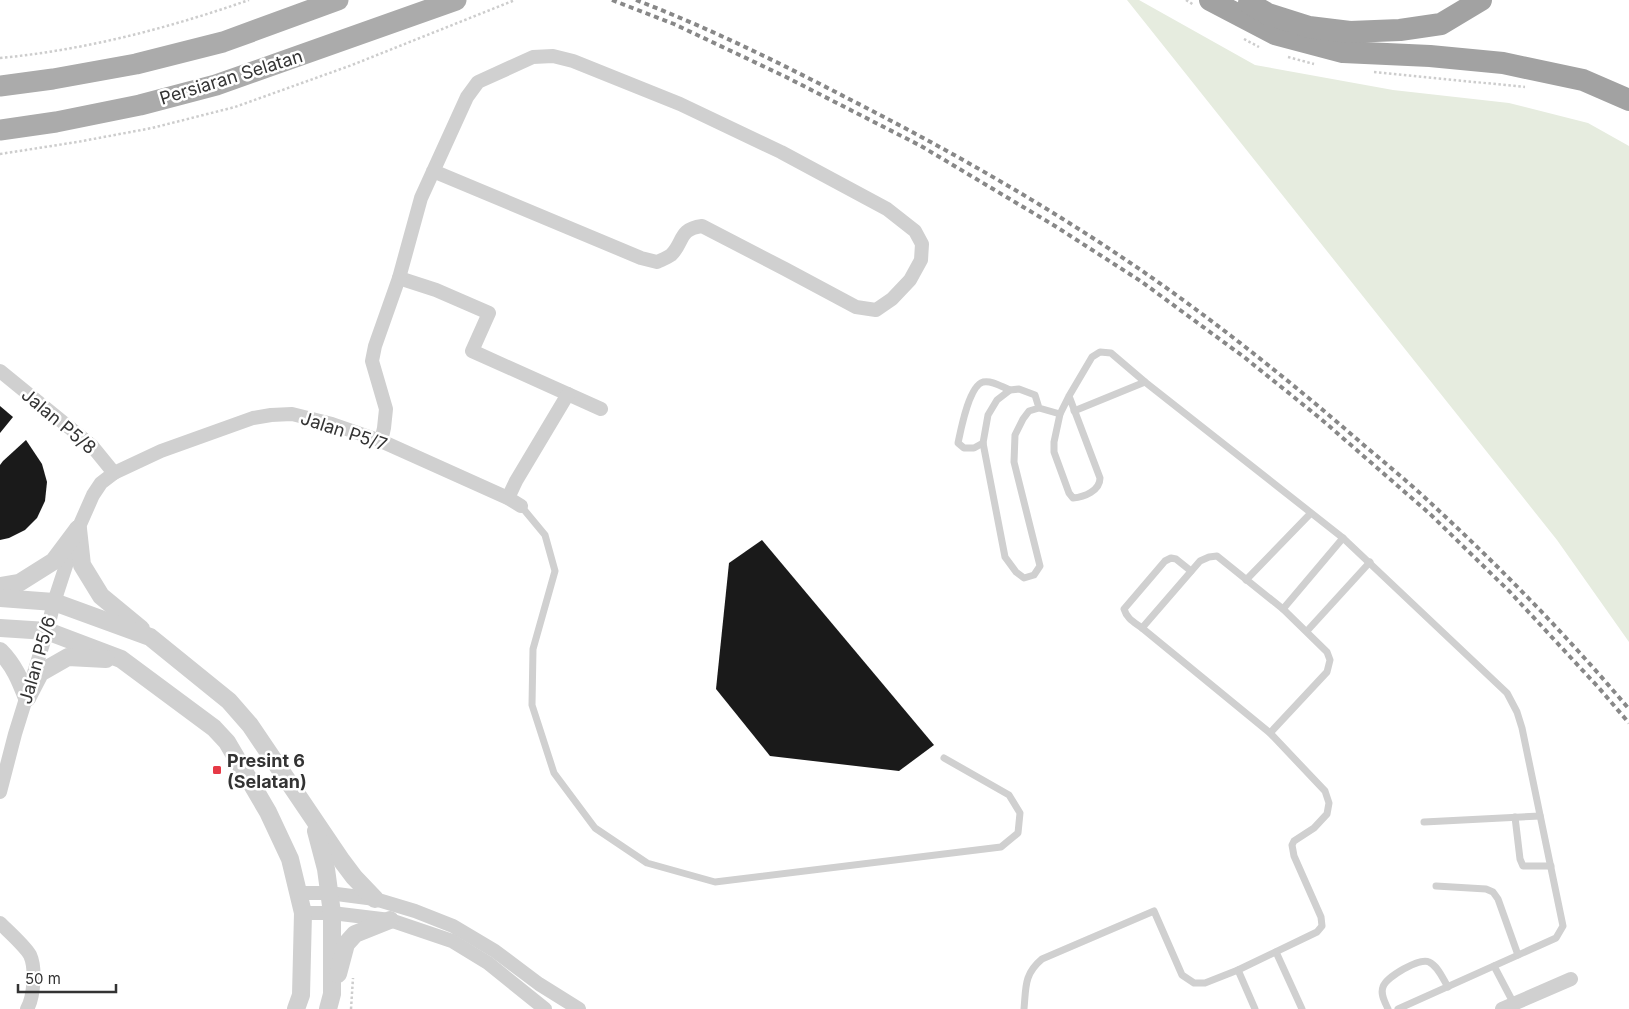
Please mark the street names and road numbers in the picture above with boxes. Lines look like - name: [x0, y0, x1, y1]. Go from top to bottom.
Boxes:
- street label: Persiaran Selatan: [157, 45, 305, 109]
- street label: Jalan P5/8: [18, 384, 100, 458]
- street label: Jalan P5/7: [298, 407, 390, 455]
- street label: Jalan P5/6: [14, 614, 60, 706]

